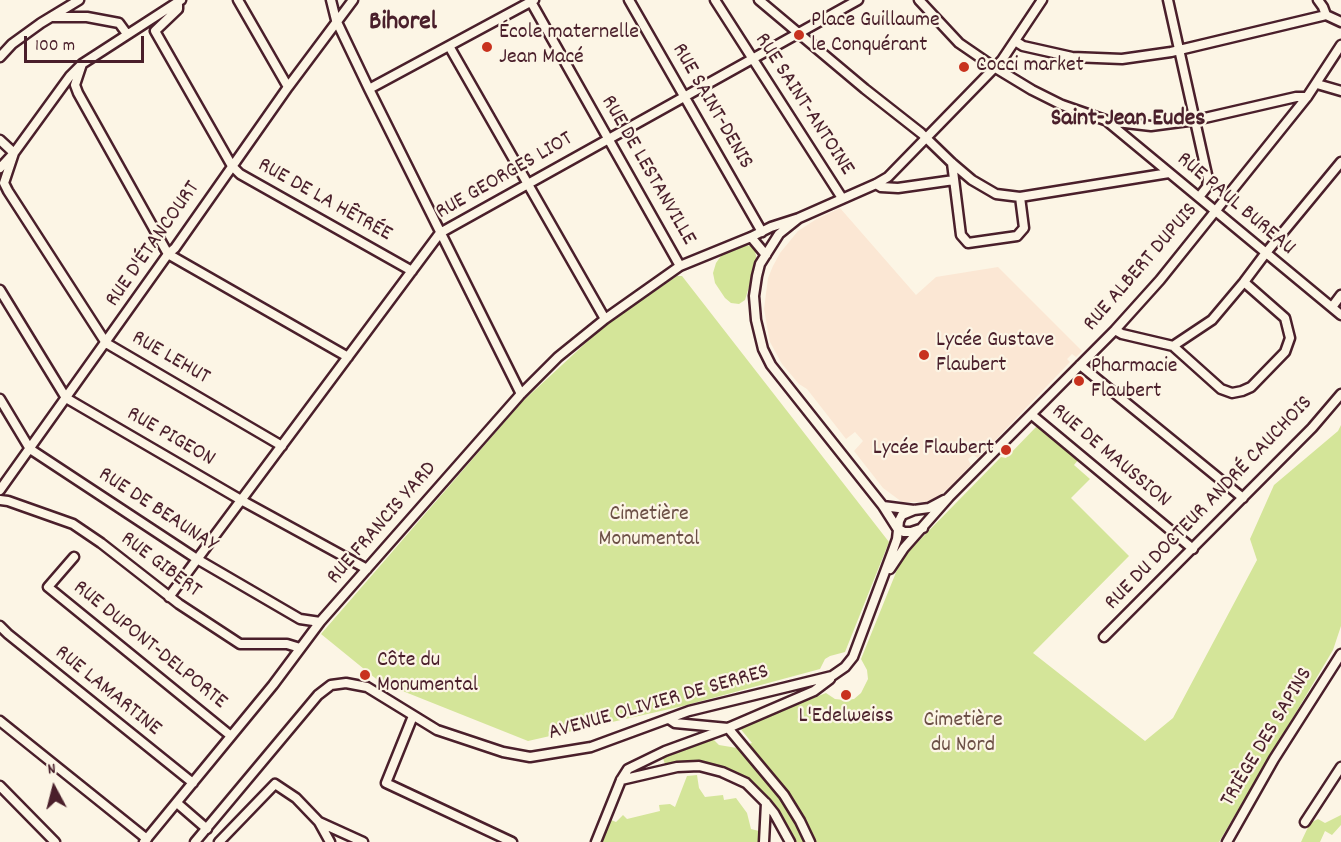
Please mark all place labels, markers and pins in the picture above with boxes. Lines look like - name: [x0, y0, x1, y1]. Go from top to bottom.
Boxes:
- place label: Place Guillaume le Conquérant: [811, 9, 940, 60]
- place label: École maternelle Jean Macé: [499, 21, 639, 72]
- marker: Place Guillaume le Conquérant: [792, 28, 806, 42]
- marker: École maternelle Jean Macé: [480, 40, 494, 54]
- place label: Cocci market: [976, 54, 1084, 80]
- marker: Cocci market: [957, 60, 971, 74]
- place label: Lycée Gustave Flaubert: [936, 329, 1054, 380]
- marker: Lycée Gustave Flaubert: [917, 348, 931, 362]
- place label: Pharmacie Flaubert: [1091, 355, 1178, 406]
- marker: Pharmacie Flaubert: [1072, 374, 1086, 388]
- place label: Lycée Flaubert: [873, 437, 994, 463]
- marker: Lycée Flaubert: [999, 443, 1013, 457]
- place label: Côte du Monumental: [377, 649, 478, 700]
- marker: Côte du Monumental: [358, 668, 372, 682]
- marker: L'Edelweiss: [839, 688, 853, 702]
- place label: L'Edelweiss: [799, 705, 893, 731]

